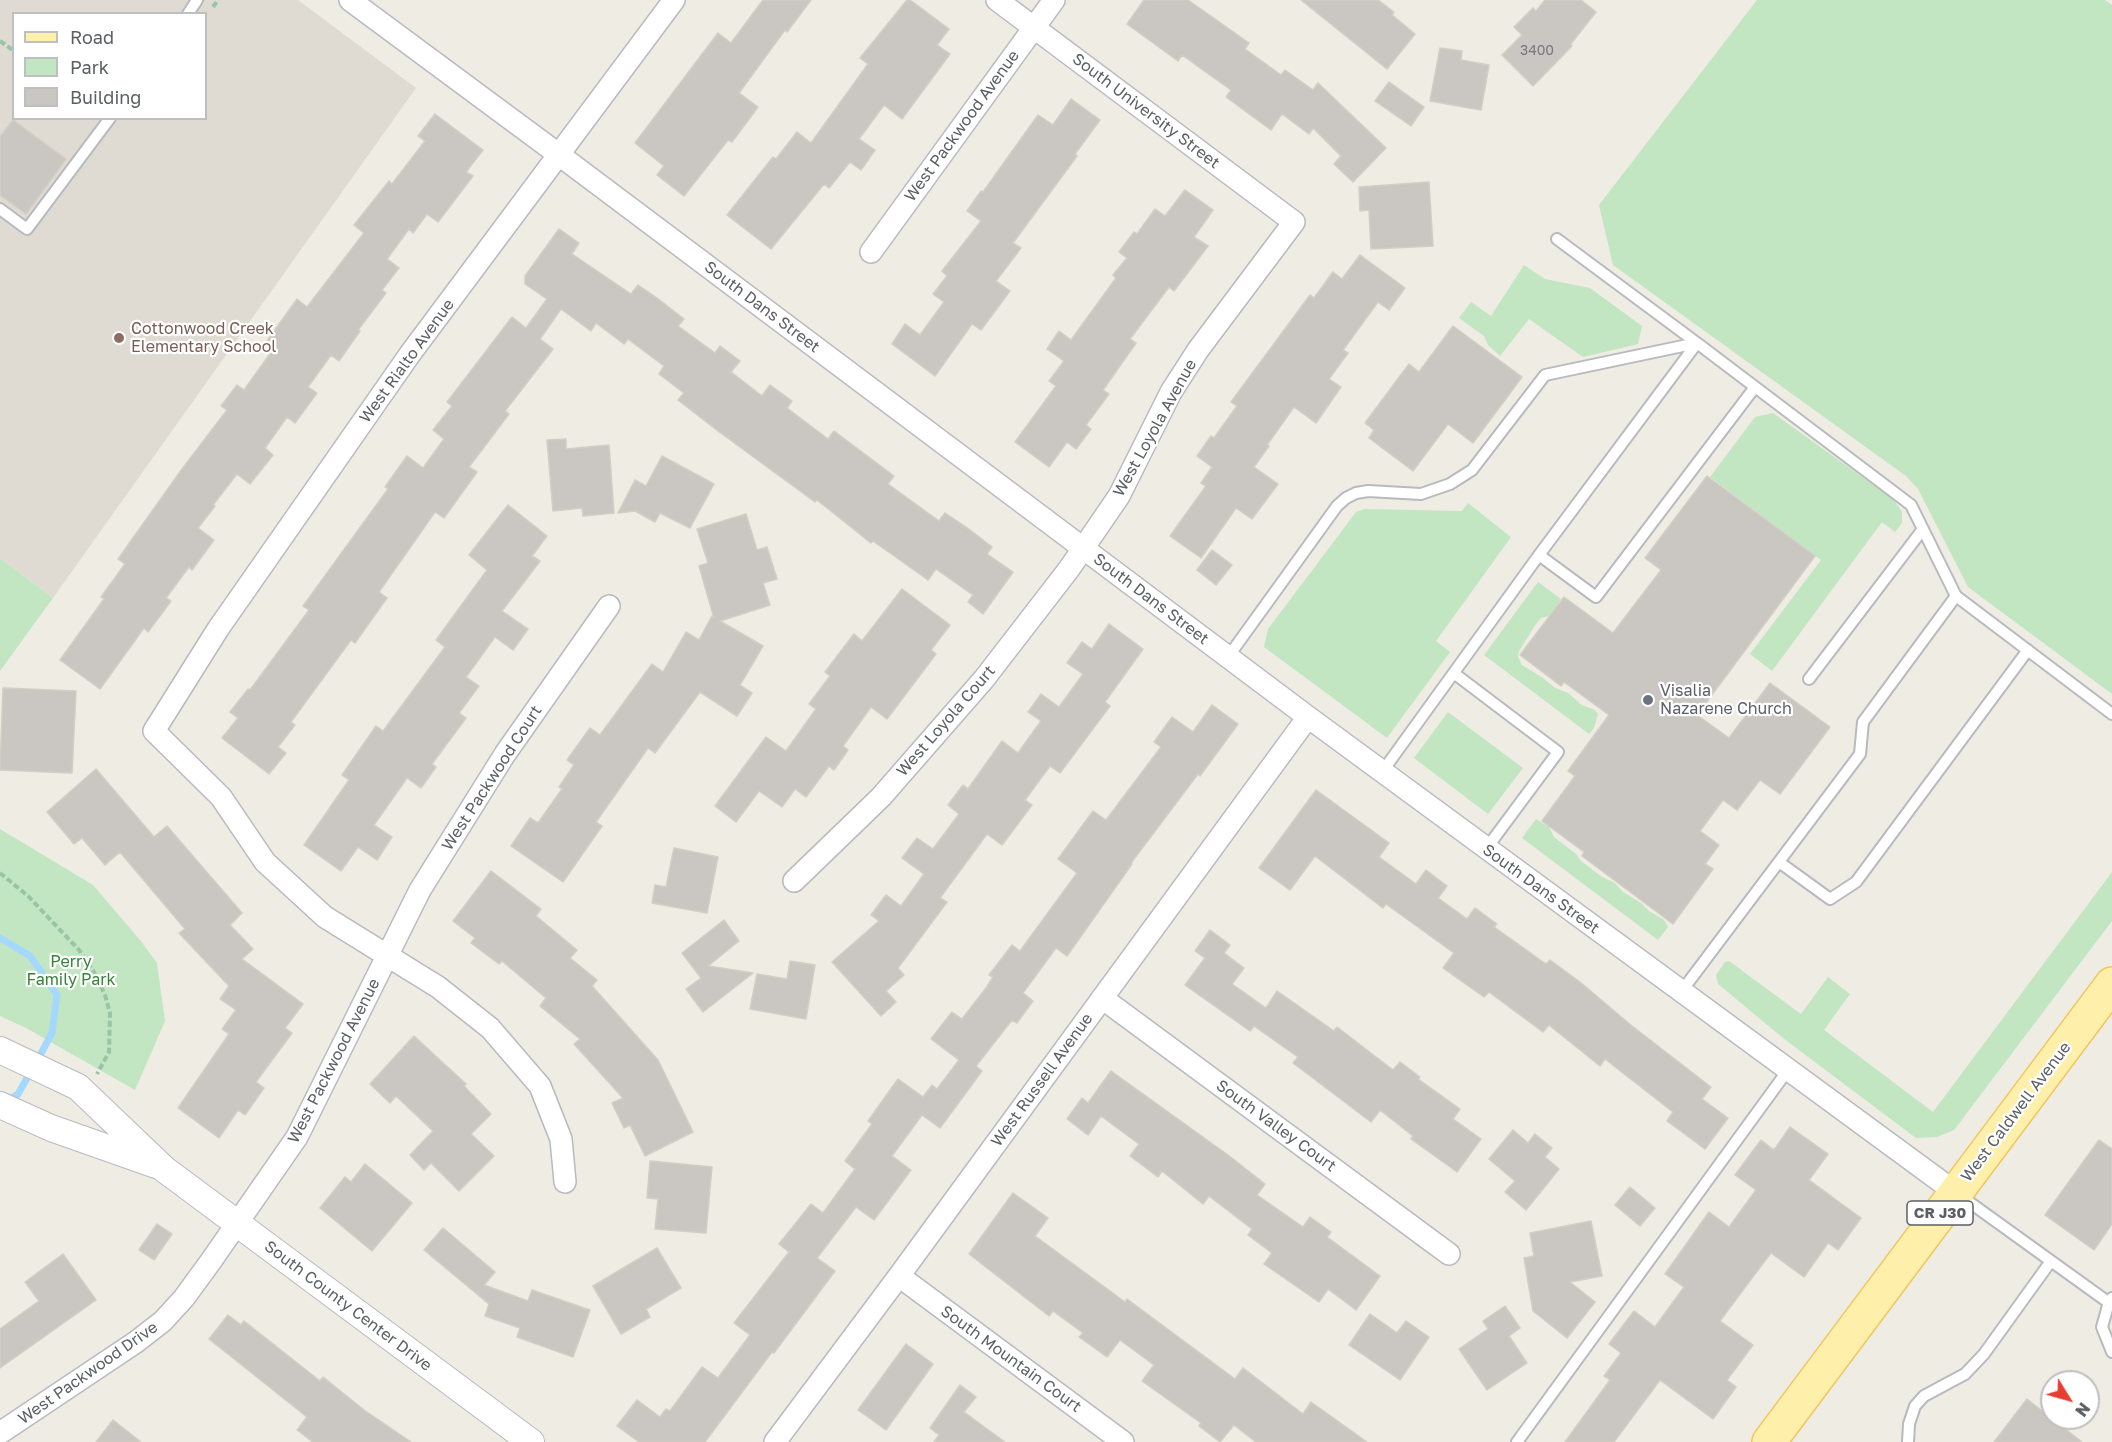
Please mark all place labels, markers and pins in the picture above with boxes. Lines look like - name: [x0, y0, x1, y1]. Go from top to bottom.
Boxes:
- place label: Cottonwood Creek Elementary School: [131, 319, 276, 357]
- marker: Cottonwood Creek Elementary School: [112, 331, 126, 345]
- place label: Visalia Nazarene Church: [1660, 681, 1792, 719]
- marker: Visalia Nazarene Church: [1641, 693, 1655, 707]

